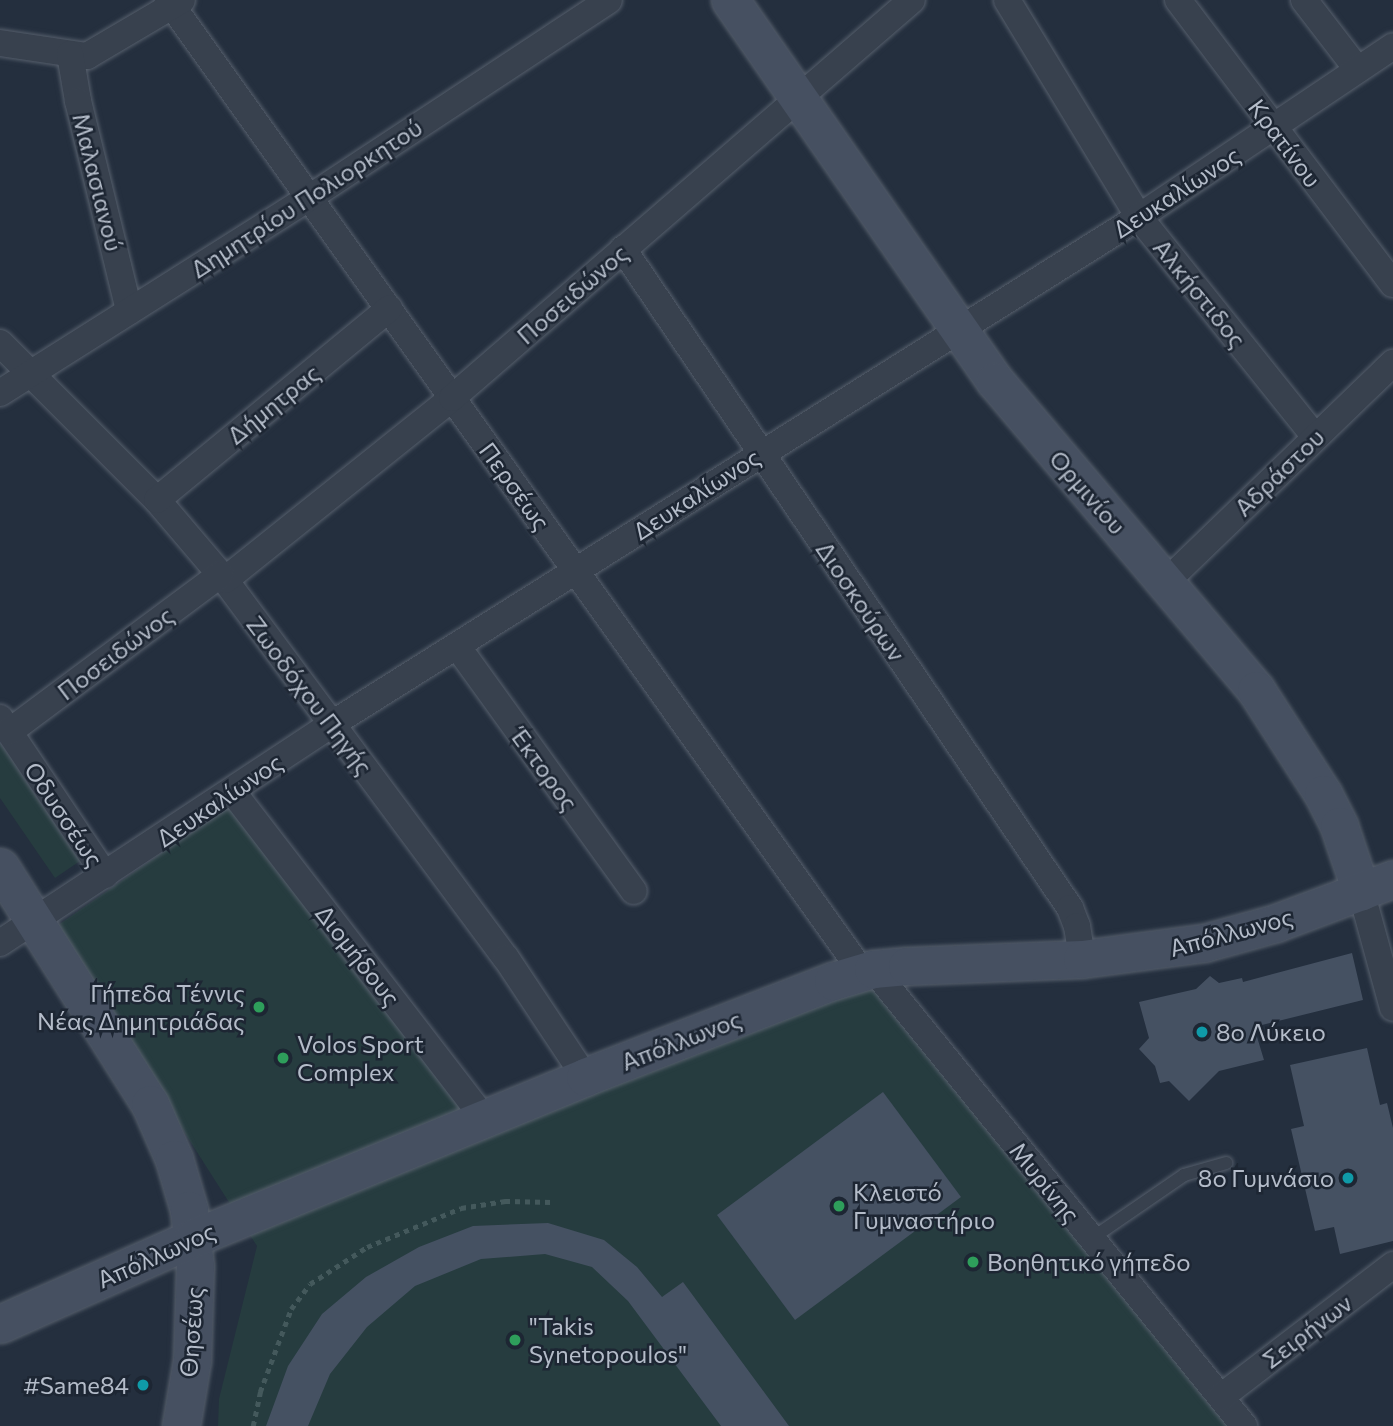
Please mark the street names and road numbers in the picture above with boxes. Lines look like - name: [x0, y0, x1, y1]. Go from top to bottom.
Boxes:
- street label: Κρατίνου: [1243, 93, 1327, 193]
- street label: Μαλασιανού: [67, 110, 129, 254]
- street label: Δημητρίου Πολιορκητού: [185, 112, 427, 284]
- street label: Δευκαλίωνος: [1107, 140, 1245, 244]
- street label: Αλκήστιδος: [1148, 233, 1252, 353]
- street label: Ποσειδώνος: [511, 238, 633, 350]
- street label: Δήμητρας: [221, 358, 325, 450]
- street label: Αδράστου: [1228, 422, 1330, 522]
- street label: Περσέως: [474, 437, 556, 535]
- street label: Δευκαλίωνος: [627, 442, 765, 546]
- street label: Ορμινίου: [1044, 444, 1132, 540]
- street label: Διοσκούρων: [810, 536, 912, 666]
- street label: Ποσειδώνος: [52, 600, 178, 706]
- street label: Ζωοδόχου Πηγής: [241, 610, 379, 780]
- street label: Έκτορος: [505, 722, 585, 816]
- street label: Δευκαλίωνος: [151, 747, 287, 853]
- street label: Οδυσσέως: [19, 756, 109, 872]
- street label: Διομήδους: [310, 899, 406, 1011]
- street label: Απόλλωνος: [1166, 902, 1296, 962]
- street label: Απόλλωνος: [617, 1004, 745, 1076]
- street label: Μυρίνης: [1004, 1136, 1086, 1228]
- street label: Απόλλωνος: [92, 1216, 220, 1294]
- street label: Θησέως: [173, 1286, 209, 1378]
- street label: Σειρήνων: [1257, 1288, 1357, 1374]

